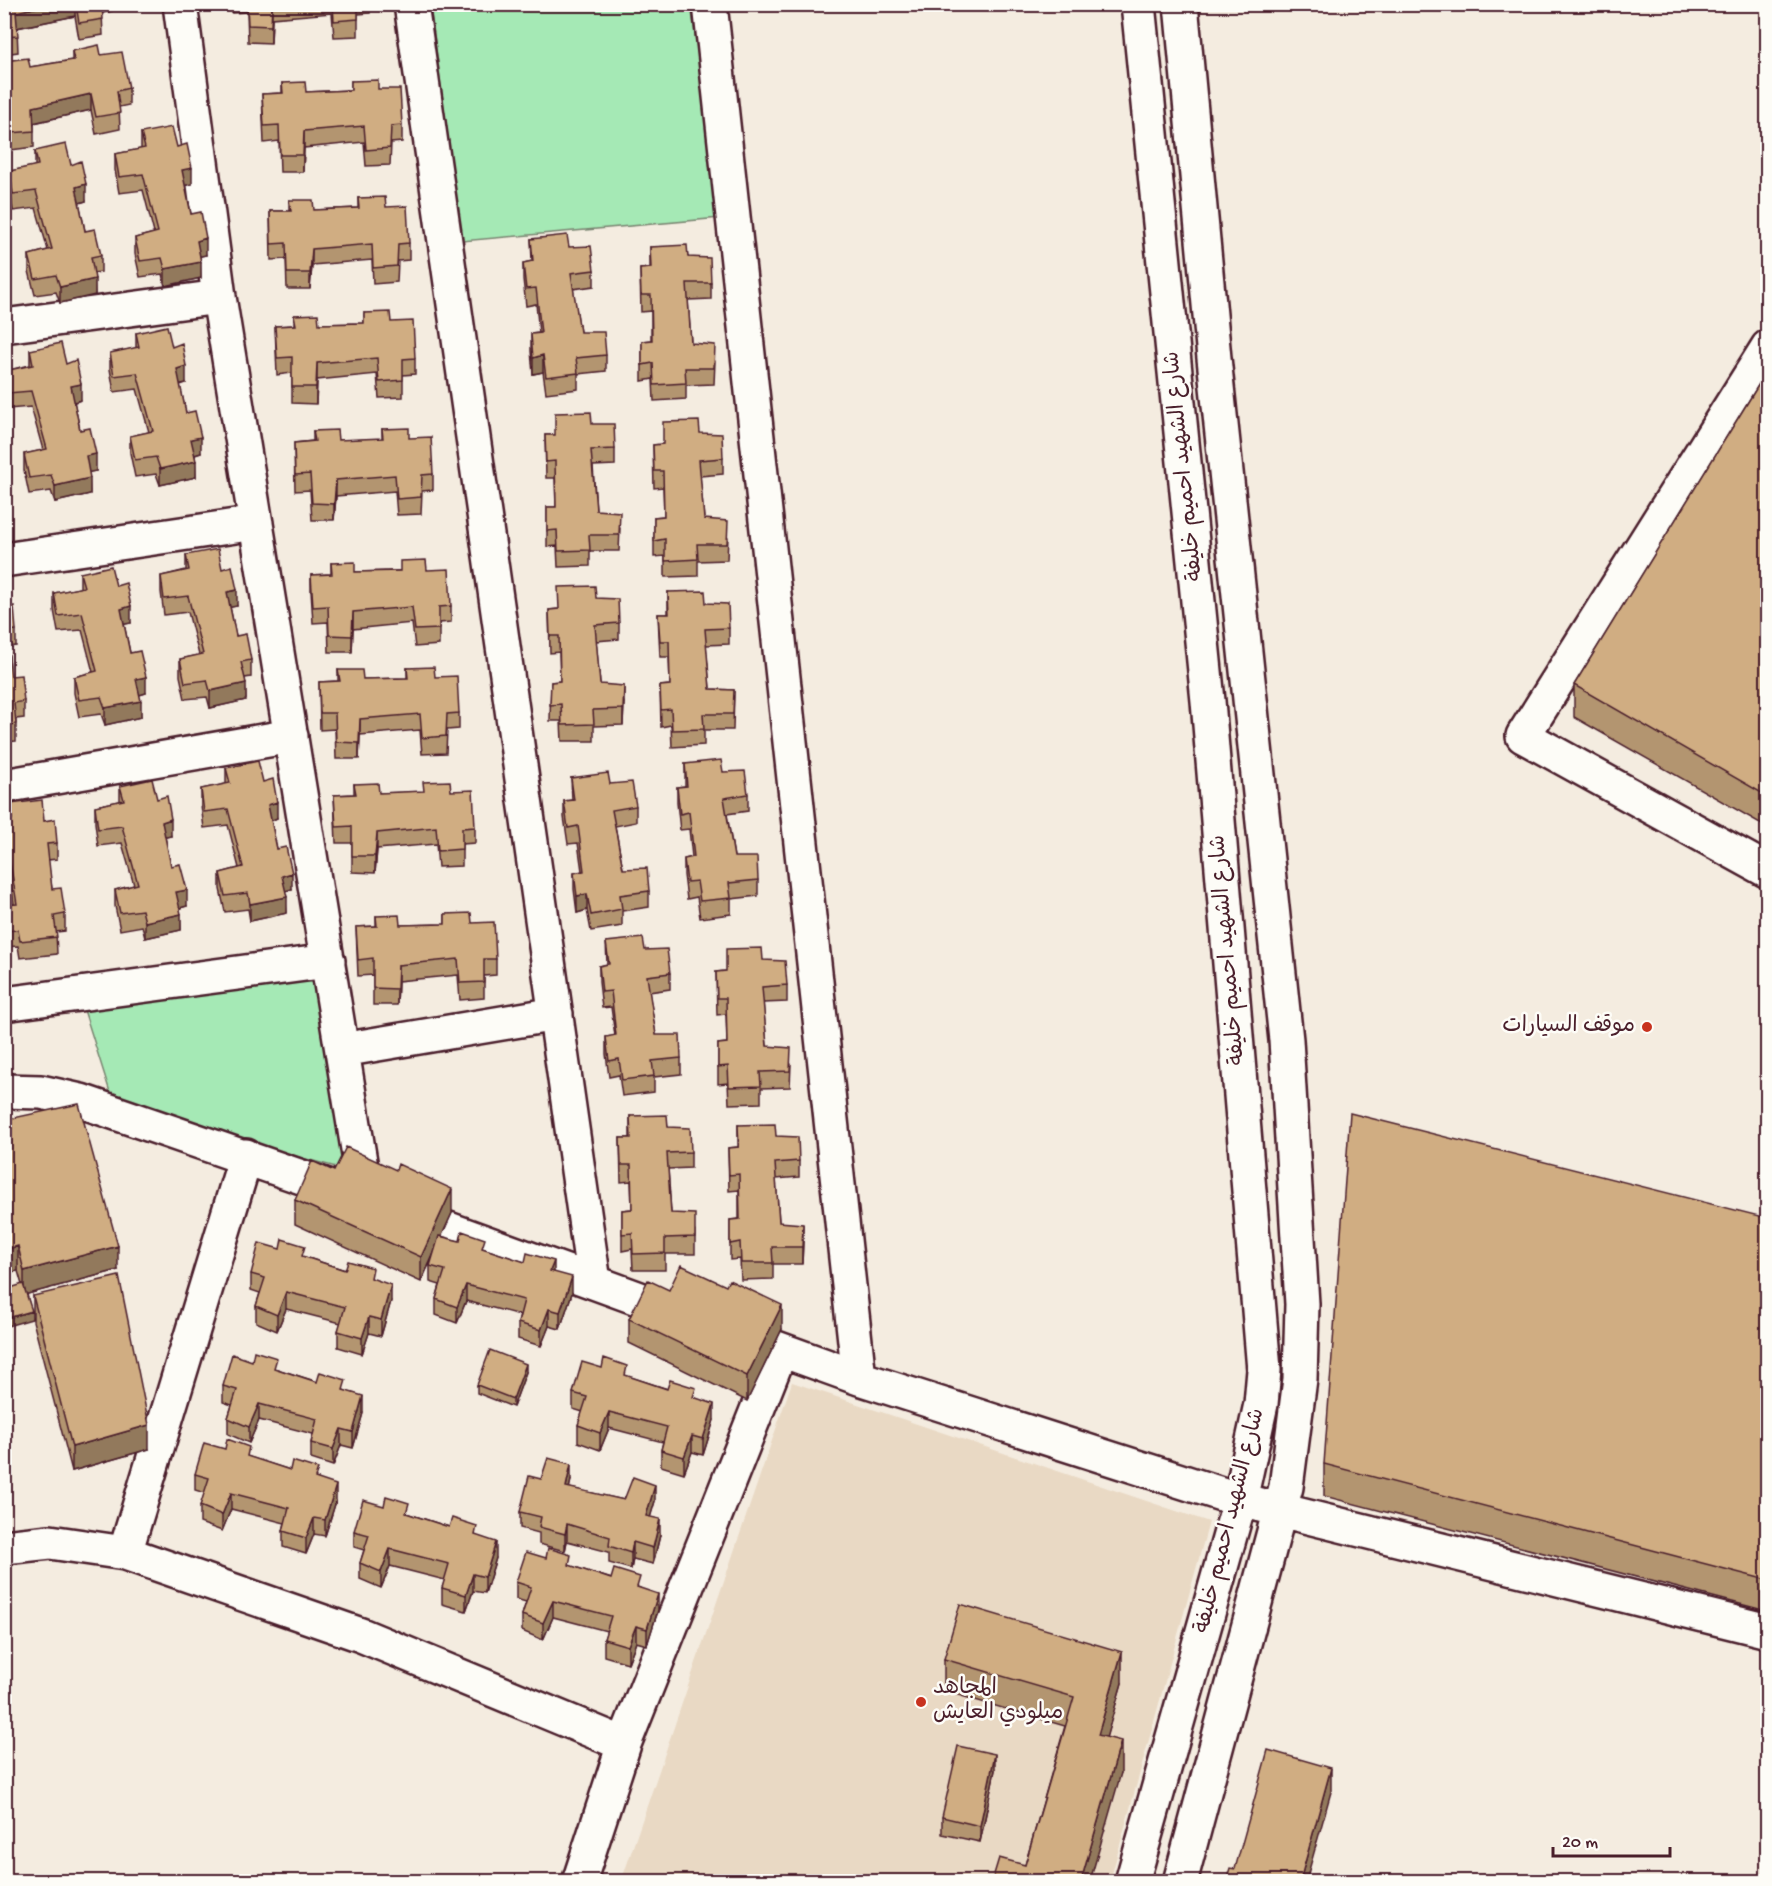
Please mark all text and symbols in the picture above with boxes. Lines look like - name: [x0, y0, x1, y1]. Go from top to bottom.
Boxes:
- street label: شارع الشهيد احميم خليفة: [1160, 350, 1210, 582]
- street label: شارع الشهيد احميم خليفة: [1206, 834, 1252, 1066]
- place label: موقف السيارات: [1502, 1014, 1635, 1040]
- marker: موقف السيارات: [1640, 1020, 1654, 1034]
- street label: شارع الشهيد احميم خليفة: [1190, 1406, 1272, 1636]
- place label: المجاهد ميلودي العايش: [933, 1676, 1063, 1727]
- marker: المجاهد ميلودي العايش: [914, 1695, 928, 1709]
- scale bar: [1553, 1820, 1670, 1858]
- text: 20 m: [1562, 1833, 1598, 1854]

